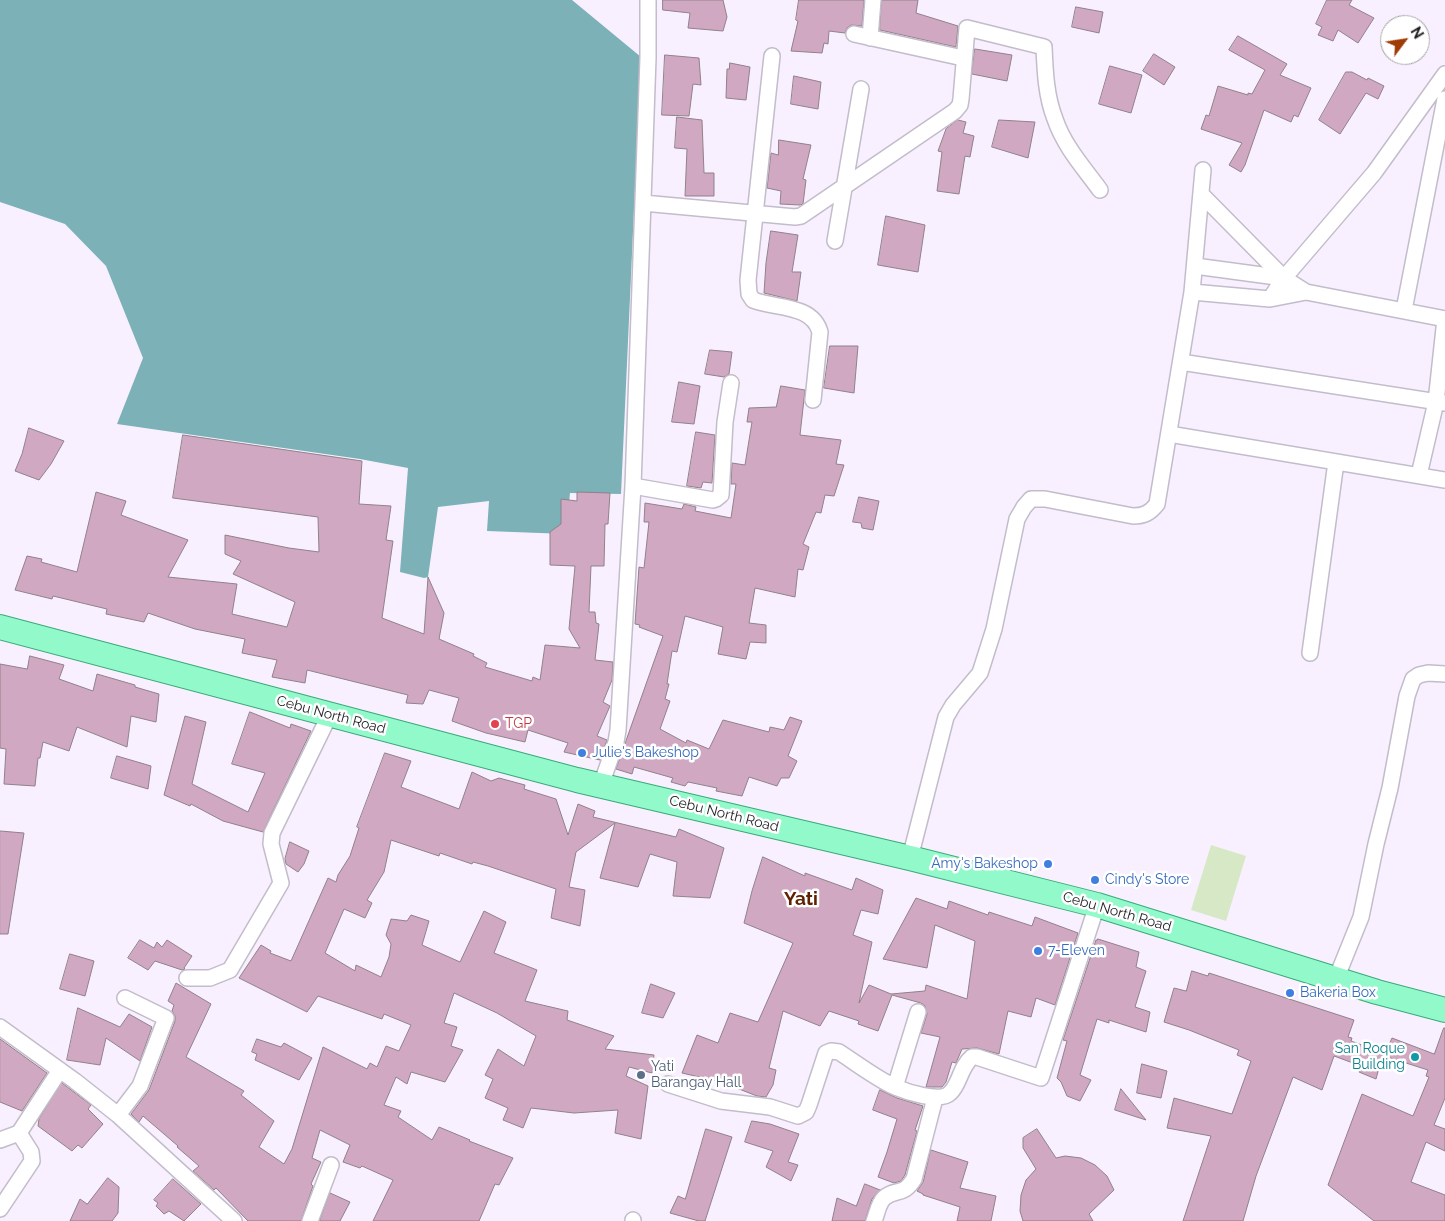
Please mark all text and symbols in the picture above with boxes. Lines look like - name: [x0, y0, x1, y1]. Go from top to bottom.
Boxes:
- north arrow: [1380, 15, 1430, 65]
- text: N: [1407, 24, 1427, 41]
- street label: Cebu North Road: [275, 692, 387, 738]
- place label: TGP: [505, 716, 532, 732]
- marker: TGP: [489, 718, 501, 730]
- place label: Julie's Bakeshop: [592, 745, 699, 761]
- marker: Julie's Bakeshop: [576, 747, 588, 759]
- street label: Cebu North Road: [667, 792, 781, 836]
- place label: Amy's Bakeshop: [931, 856, 1038, 872]
- marker: Amy's Bakeshop: [1042, 858, 1054, 870]
- place label: Cindy's Store: [1105, 872, 1189, 888]
- marker: Cindy's Store: [1089, 874, 1101, 886]
- district label: Yati: [784, 888, 818, 910]
- street label: Cebu North Road: [1061, 888, 1173, 936]
- place label: 7-Eleven: [1048, 943, 1105, 959]
- marker: 7-Eleven: [1032, 945, 1044, 957]
- place label: Bakeria Box: [1300, 985, 1376, 1001]
- marker: Bakeria Box: [1284, 987, 1296, 999]
- place label: San Roque Building: [1335, 1041, 1405, 1074]
- marker: San Roque Building: [1409, 1051, 1421, 1063]
- place label: Yati Barangay Hall: [651, 1059, 741, 1092]
- marker: Yati Barangay Hall: [635, 1069, 647, 1081]

